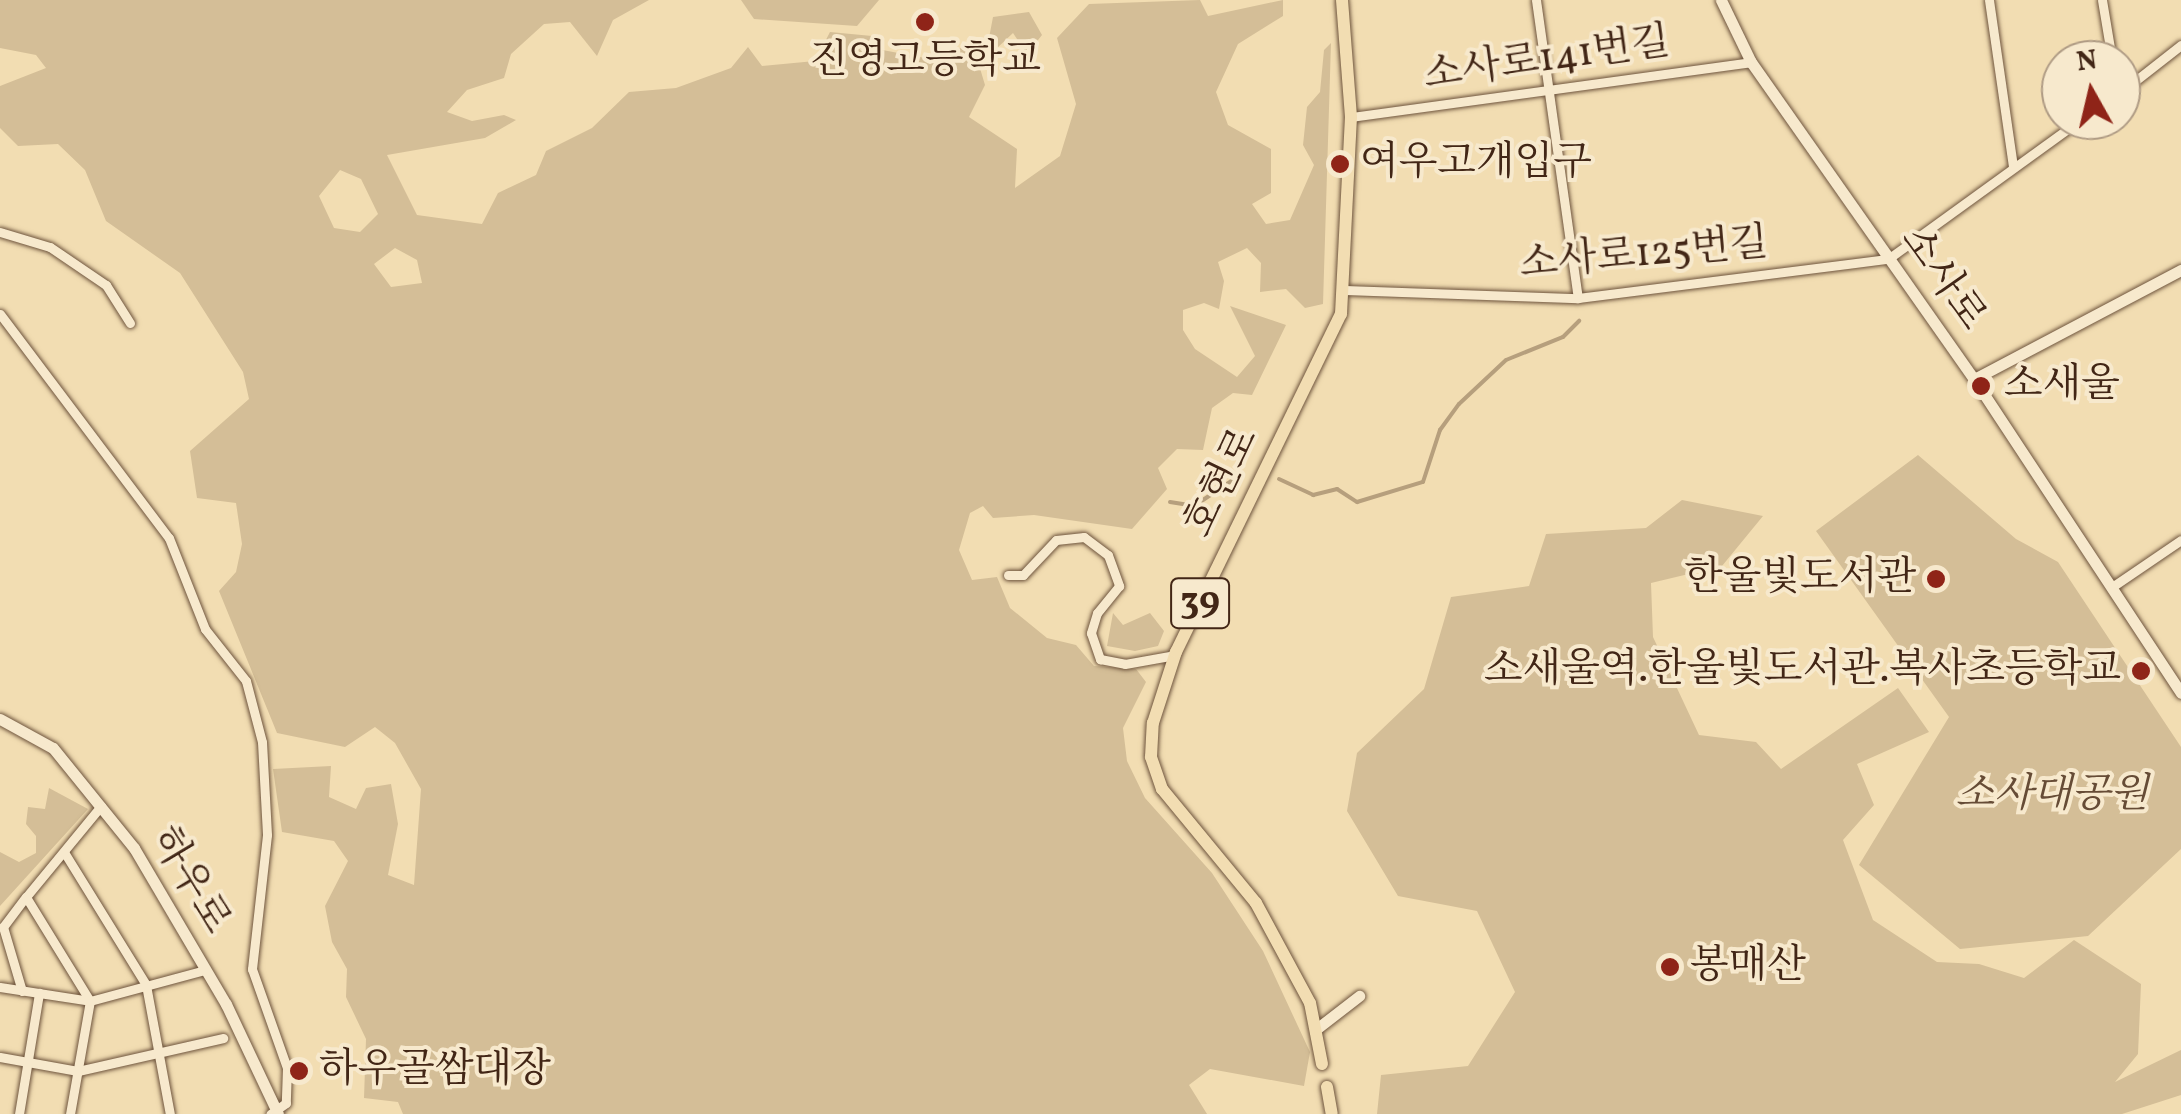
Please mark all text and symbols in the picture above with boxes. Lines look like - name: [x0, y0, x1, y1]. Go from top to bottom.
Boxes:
- marker: 진영고등학교: [914, 11, 936, 33]
- street label: 소사로141번길: [1421, 19, 1673, 101]
- place label: 진영고등학교: [809, 38, 1041, 86]
- north arrow: [2041, 40, 2141, 140]
- text: N: [2074, 41, 2100, 83]
- place label: 여우고개입구: [1360, 140, 1592, 188]
- marker: 여우고개입구: [1329, 153, 1351, 175]
- street label: 소사로: [1889, 218, 1995, 340]
- street label: 소사로125번길: [1518, 220, 1770, 290]
- place label: 소새울: [2004, 362, 2120, 410]
- marker: 소새울: [1968, 373, 1994, 399]
- street label: 호현로: [1176, 420, 1270, 546]
- place label: 한울빛도서관: [1684, 555, 1916, 603]
- marker: 한울빛도서관: [1925, 568, 1947, 590]
- road number: 39: [1170, 570, 1230, 636]
- place label: 소새울역.한울빛도서관.복사초등학교: [1484, 647, 2121, 695]
- marker: 소새울역.한울빛도서관.복사초등학교: [2130, 660, 2152, 682]
- park label: 소사대공원: [1955, 772, 2149, 820]
- street label: 하우로: [139, 819, 239, 943]
- place label: 봉매산: [1690, 943, 1806, 991]
- marker: 봉매산: [1659, 956, 1681, 978]
- place label: 하우골쌈대장: [319, 1047, 551, 1095]
- marker: 하우골쌈대장: [288, 1060, 310, 1082]

